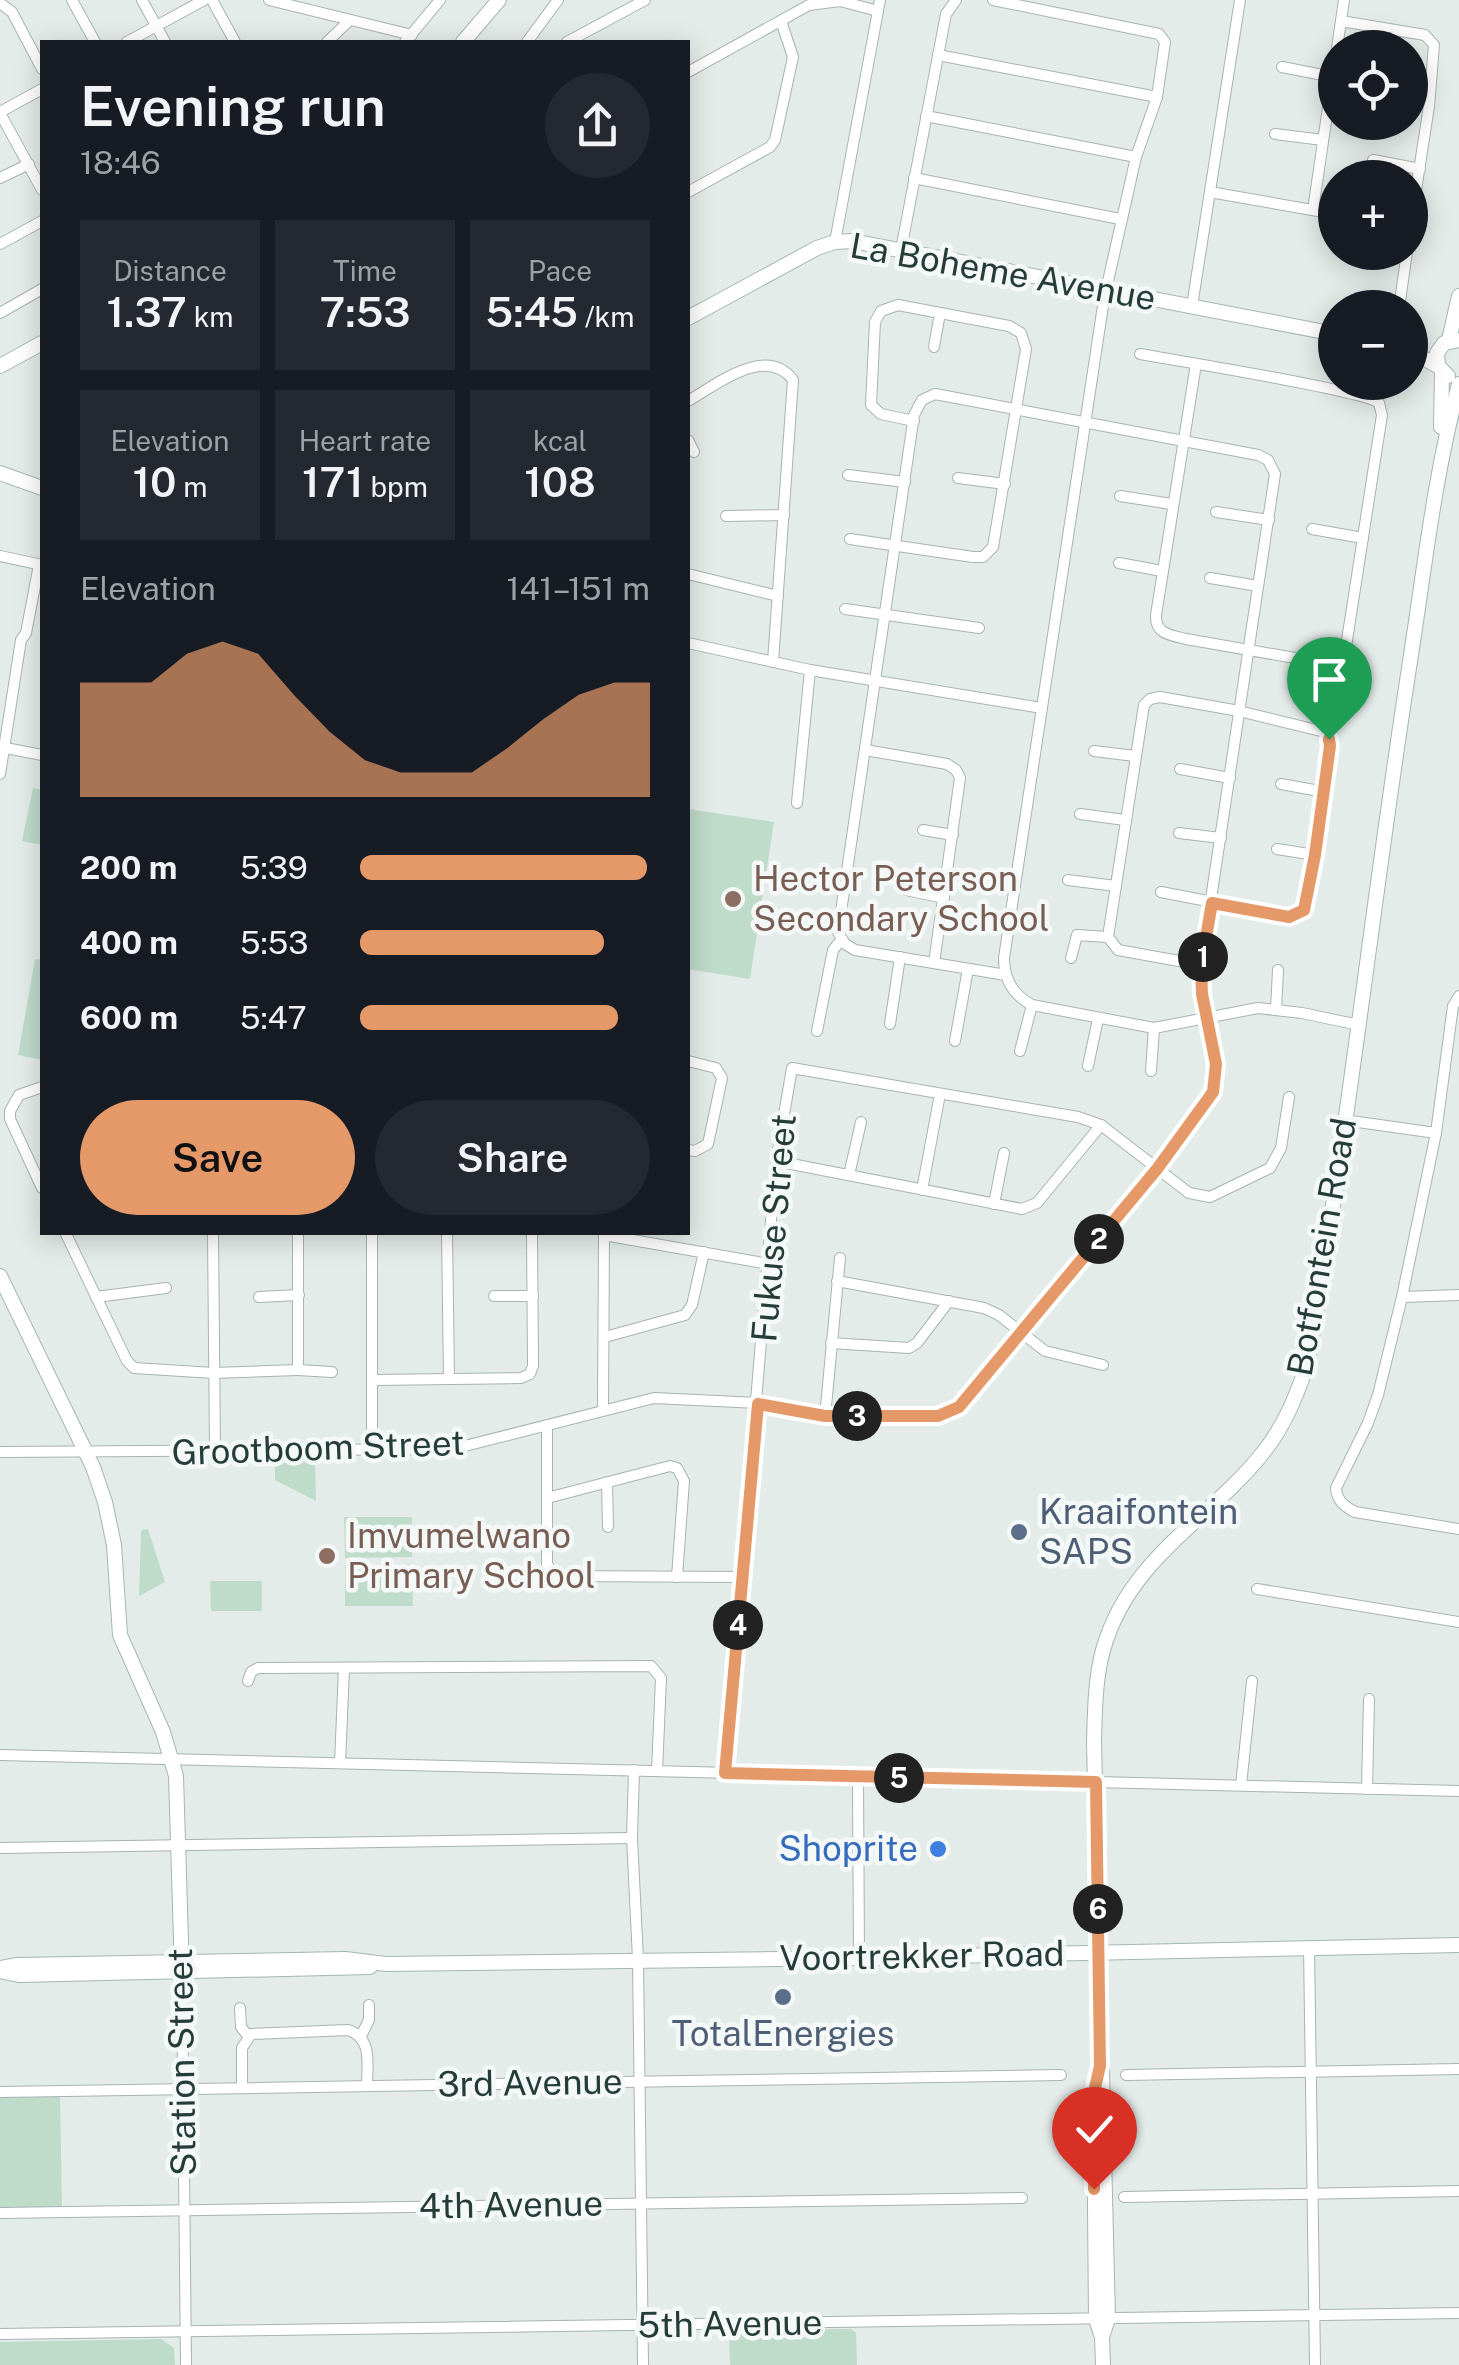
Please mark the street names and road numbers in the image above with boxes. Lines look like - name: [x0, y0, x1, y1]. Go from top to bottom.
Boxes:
- street label: La Boheme Avenue: [847, 224, 1159, 319]
- street label: Fukuse Street: [743, 1112, 804, 1344]
- street label: Botfontein Road: [1279, 1115, 1364, 1379]
- street label: Grootboom Street: [171, 1422, 465, 1473]
- street label: Voortrekker Road: [779, 1933, 1065, 1978]
- street label: Station Street: [159, 1948, 204, 2176]
- street label: 3rd Avenue: [437, 2060, 623, 2105]
- street label: 4th Avenue: [418, 2182, 604, 2227]
- street label: 5th Avenue: [637, 2301, 823, 2346]

